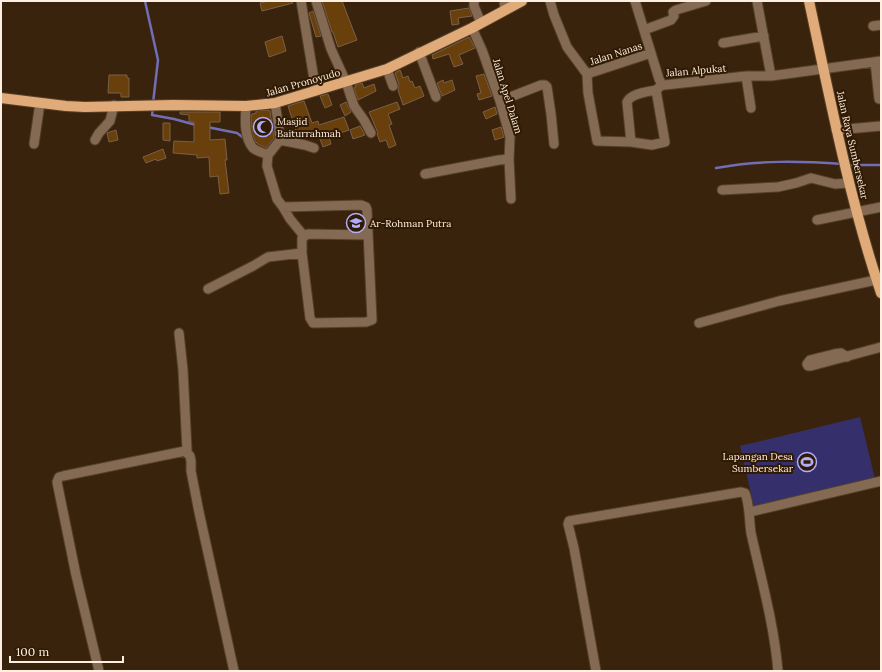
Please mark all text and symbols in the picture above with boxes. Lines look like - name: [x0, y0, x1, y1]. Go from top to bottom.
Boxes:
- street label: Jalan Nanas: [588, 39, 644, 68]
- street label: Jalan Apel Dalam: [490, 56, 525, 135]
- street label: Jalan Alpukat: [664, 61, 727, 80]
- street label: Jalan Pronoyudo: [264, 66, 342, 100]
- street label: Jalan Raya Sumbersekar: [833, 89, 871, 201]
- place label: Masjid Baiturrahmah: [277, 115, 341, 140]
- mosque icon: Masjid Baiturrahmah: [252, 116, 274, 138]
- school or university icon: Ar-Rohman Putra: [345, 212, 367, 234]
- place label: Ar-Rohman Putra: [369, 217, 451, 230]
- place label: Lapangan Desa Sumbersekar: [723, 450, 794, 475]
- sports icon: Lapangan Desa Sumbersekar: [796, 451, 818, 473]
- scale bar: [10, 638, 123, 664]
- text: 100 m: [16, 644, 49, 659]

